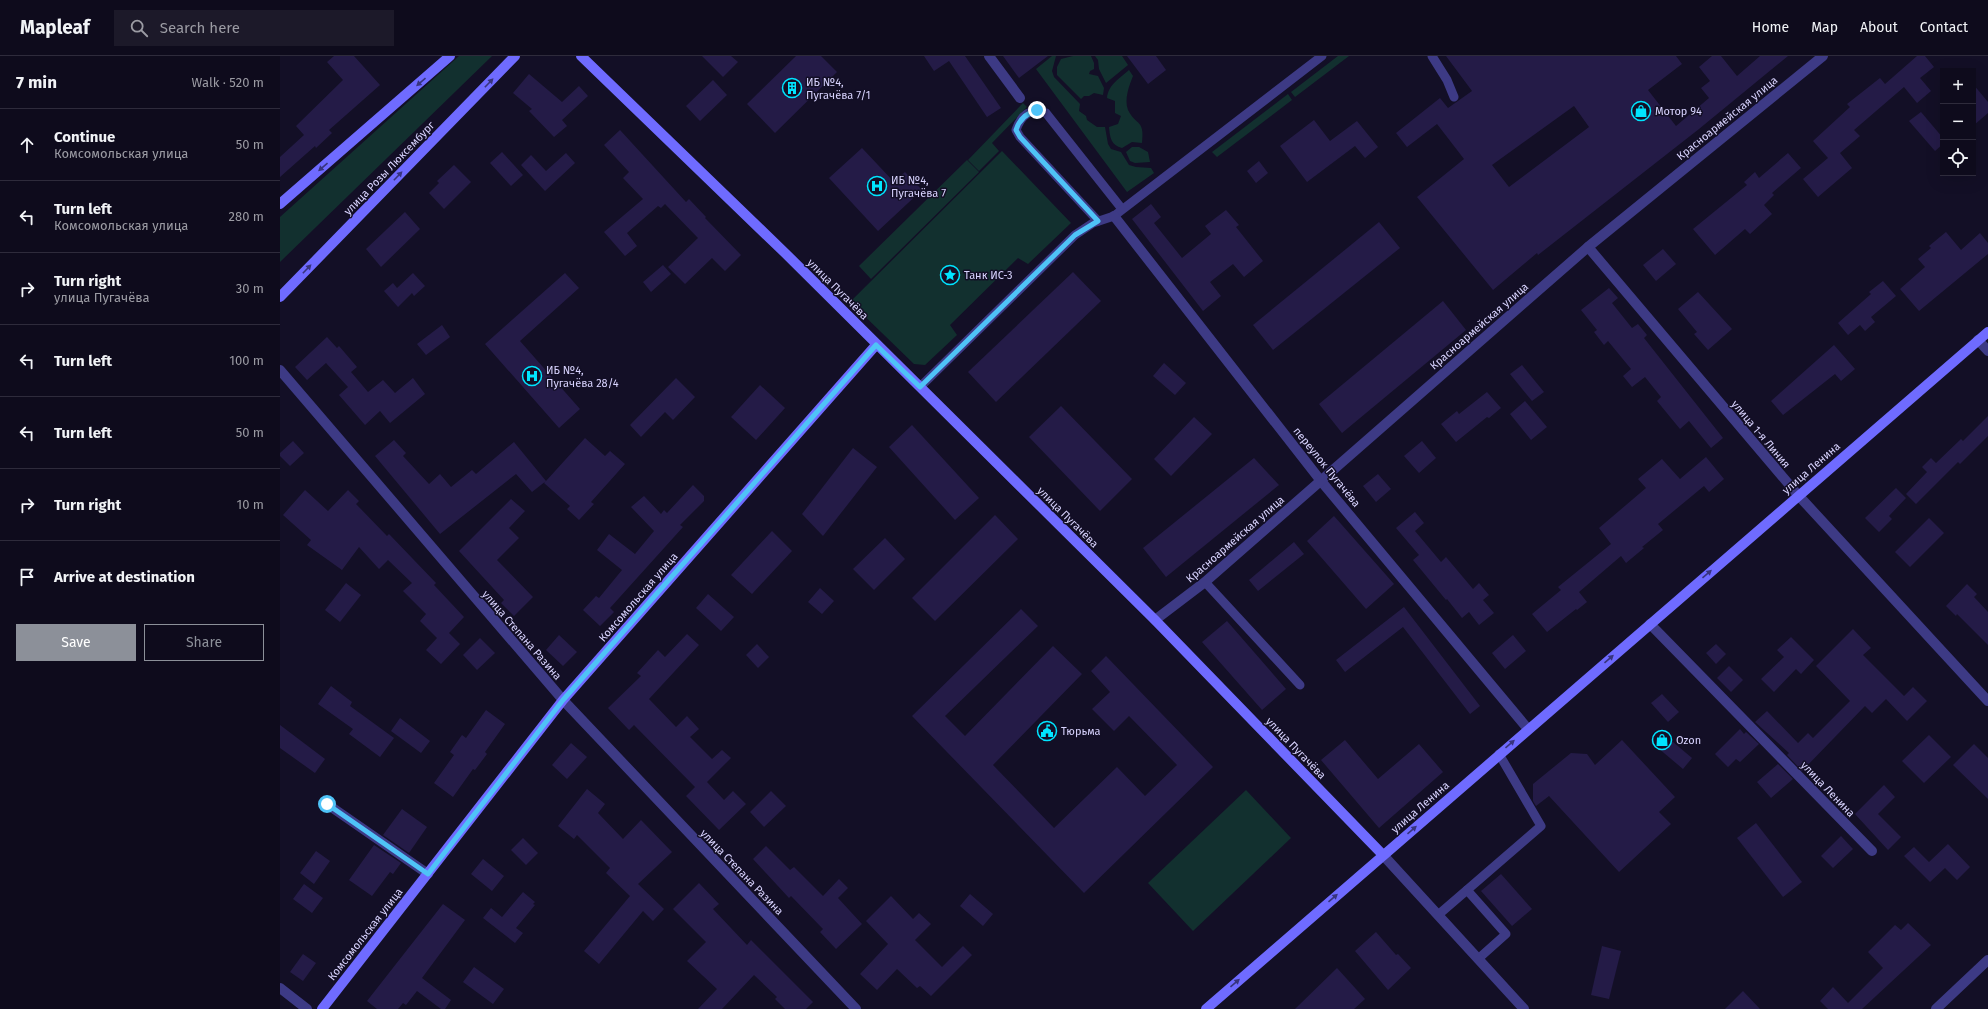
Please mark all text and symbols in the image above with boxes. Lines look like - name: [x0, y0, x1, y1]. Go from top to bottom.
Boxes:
- search box: [114, 10, 394, 46]
- text: Mapleaf: [20, 16, 90, 39]
- icon: search: [128, 17, 150, 39]
- text: Search here: [160, 19, 240, 37]
- text: Home: [1752, 19, 1789, 36]
- text: Map: [1811, 19, 1838, 36]
- text: About: [1860, 19, 1898, 36]
- text: Contact: [1920, 19, 1968, 36]
- map controls: [1940, 68, 1976, 176]
- button: +: [1940, 68, 1976, 104]
- text: 7 min: [16, 72, 57, 93]
- street label: Красноармейская улица: [1674, 74, 1780, 163]
- text: Walk · 520 m: [192, 75, 264, 90]
- place label: ИБ №4, Пугачёва 7/1: [806, 76, 870, 102]
- one-way arrow: [416, 77, 426, 86]
- building icon: ИБ №4, Пугачёва 7/1: [781, 77, 803, 99]
- one-way arrow: [484, 78, 494, 88]
- shop icon: Мотор 94: [1630, 100, 1652, 122]
- route end: [1028, 101, 1046, 119]
- button: −: [1940, 104, 1976, 140]
- place label: Мотор 94: [1655, 105, 1702, 118]
- street label: улица Розы Люксембург: [341, 119, 438, 218]
- text: Continue: [54, 128, 115, 146]
- icon: ahead: [16, 134, 38, 156]
- text: 50 m: [236, 137, 264, 152]
- button: locate: [1940, 140, 1976, 176]
- text: Комсомольская улица: [54, 146, 188, 161]
- one-way arrow: [318, 162, 328, 171]
- one-way arrow: [393, 171, 403, 181]
- place label: ИБ №4, Пугачёва 7: [891, 174, 946, 200]
- hospital icon: ИБ №4, Пугачёва 7: [866, 175, 888, 197]
- text: Turn left: [54, 200, 112, 218]
- icon: left: [16, 206, 38, 228]
- text: 280 m: [229, 209, 264, 224]
- text: Комсомольская улица: [54, 218, 188, 233]
- street label: улица Пугачёва: [804, 256, 871, 323]
- one-way arrow: [302, 264, 312, 274]
- place icon: Танк ИС-3: [939, 264, 961, 286]
- place label: Танк ИС-3: [964, 269, 1013, 282]
- text: Turn right: [54, 272, 121, 290]
- icon: right: [16, 278, 38, 300]
- street label: Красноармейская улица: [1428, 280, 1531, 373]
- text: 30 m: [236, 281, 264, 296]
- text: улица Пугачёва: [54, 290, 150, 305]
- icon: left: [16, 350, 38, 372]
- text: Turn left: [54, 352, 112, 370]
- text: 100 m: [229, 353, 264, 368]
- place label: ИБ №4, Пугачёва 28/4: [546, 364, 619, 390]
- hospital icon: ИБ №4, Пугачёва 28/4: [521, 365, 543, 387]
- street label: улица 1-я Линия: [1728, 398, 1793, 471]
- icon: left: [16, 422, 38, 444]
- text: Turn left: [54, 424, 112, 442]
- text: 50 m: [236, 425, 264, 440]
- street label: переулок Пугачёва: [1290, 425, 1363, 510]
- street label: улица Ленина: [1780, 440, 1843, 497]
- street label: улица Пугачёва: [1034, 484, 1101, 551]
- street label: Красноармейская улица: [1184, 493, 1287, 586]
- icon: right: [16, 494, 38, 516]
- text: Turn right: [54, 496, 121, 514]
- text: 10 m: [237, 497, 264, 512]
- street label: Комсомольская улица: [596, 550, 681, 645]
- icon: arrive: [16, 566, 38, 588]
- text: Arrive at destination: [54, 568, 195, 586]
- one-way arrow: [1702, 570, 1712, 579]
- street label: улица Степана Разина: [479, 588, 564, 683]
- button: Save: [16, 624, 136, 661]
- button: Share: [144, 624, 264, 661]
- one-way arrow: [1603, 655, 1614, 664]
- street label: улица Пугачёва: [1263, 715, 1328, 782]
- public building icon: Тюрьма: [1036, 720, 1058, 742]
- place label: Тюрьма: [1061, 725, 1101, 738]
- shop icon: Ozon: [1651, 729, 1673, 751]
- place label: Ozon: [1676, 734, 1701, 747]
- one-way arrow: [1505, 739, 1515, 749]
- street label: улица Ленина: [1798, 759, 1857, 820]
- street label: улица Ленина: [1389, 779, 1452, 836]
- route start: [318, 795, 336, 813]
- one-way arrow: [1407, 825, 1417, 834]
- street label: улица Степана Разина: [697, 827, 786, 918]
- street label: Комсомольская улица: [325, 885, 406, 983]
- one-way arrow: [1328, 894, 1339, 903]
- one-way arrow: [1230, 979, 1240, 988]

